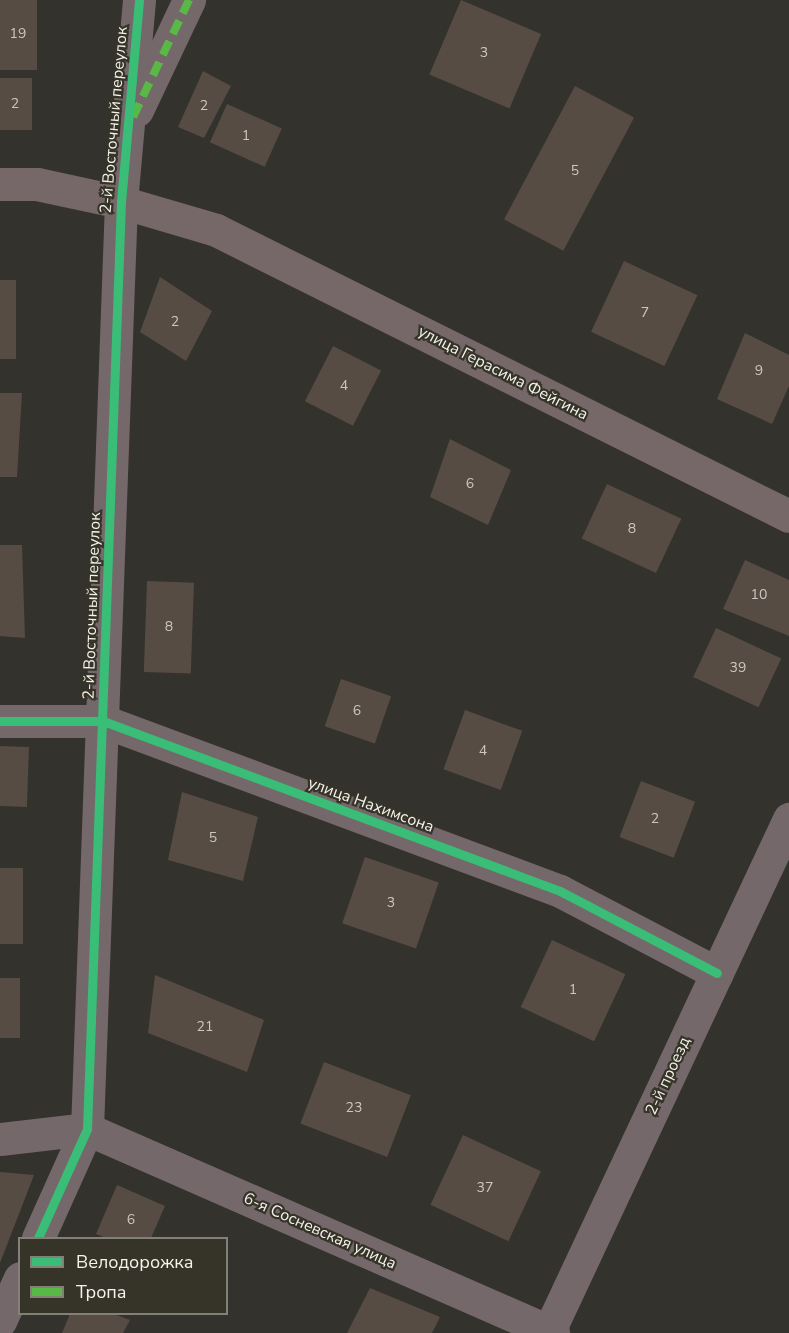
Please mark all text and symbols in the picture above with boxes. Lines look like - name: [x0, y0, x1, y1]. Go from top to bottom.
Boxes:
- house number: 19: [10, 26, 26, 42]
- street label: 2-й Восточный переулок: [96, 26, 132, 214]
- house number: 3: [480, 45, 488, 61]
- house number: 2: [11, 96, 19, 112]
- house number: 2: [200, 98, 208, 114]
- house number: 1: [242, 128, 250, 144]
- house number: 5: [571, 163, 579, 179]
- house number: 7: [641, 305, 649, 321]
- house number: 2: [171, 314, 179, 330]
- street label: улица Герасима Фейгина: [415, 322, 591, 424]
- house number: 9: [755, 363, 763, 379]
- house number: 4: [340, 378, 348, 394]
- house number: 6: [466, 476, 474, 492]
- street label: 2-й Восточный переулок: [79, 512, 105, 700]
- house number: 8: [628, 521, 636, 537]
- house number: 10: [751, 587, 767, 603]
- house number: 8: [165, 619, 173, 635]
- house number: 39: [730, 660, 746, 676]
- house number: 6: [353, 703, 361, 719]
- house number: 4: [479, 743, 487, 759]
- street label: улица Нахимсона: [305, 773, 437, 837]
- house number: 2: [651, 811, 659, 827]
- house number: 5: [209, 830, 217, 846]
- house number: 3: [387, 895, 395, 911]
- house number: 1: [569, 982, 577, 998]
- house number: 21: [197, 1019, 213, 1035]
- street label: 2-й проезд: [642, 1034, 694, 1118]
- house number: 23: [346, 1100, 362, 1116]
- house number: 37: [477, 1180, 493, 1196]
- street label: 6-я Сосневская улица: [241, 1189, 399, 1273]
- house number: 6: [127, 1212, 135, 1228]
- legend: [18, 1237, 228, 1315]
- text: Велодорожка: [76, 1250, 193, 1274]
- text: Тропа: [76, 1280, 127, 1304]

